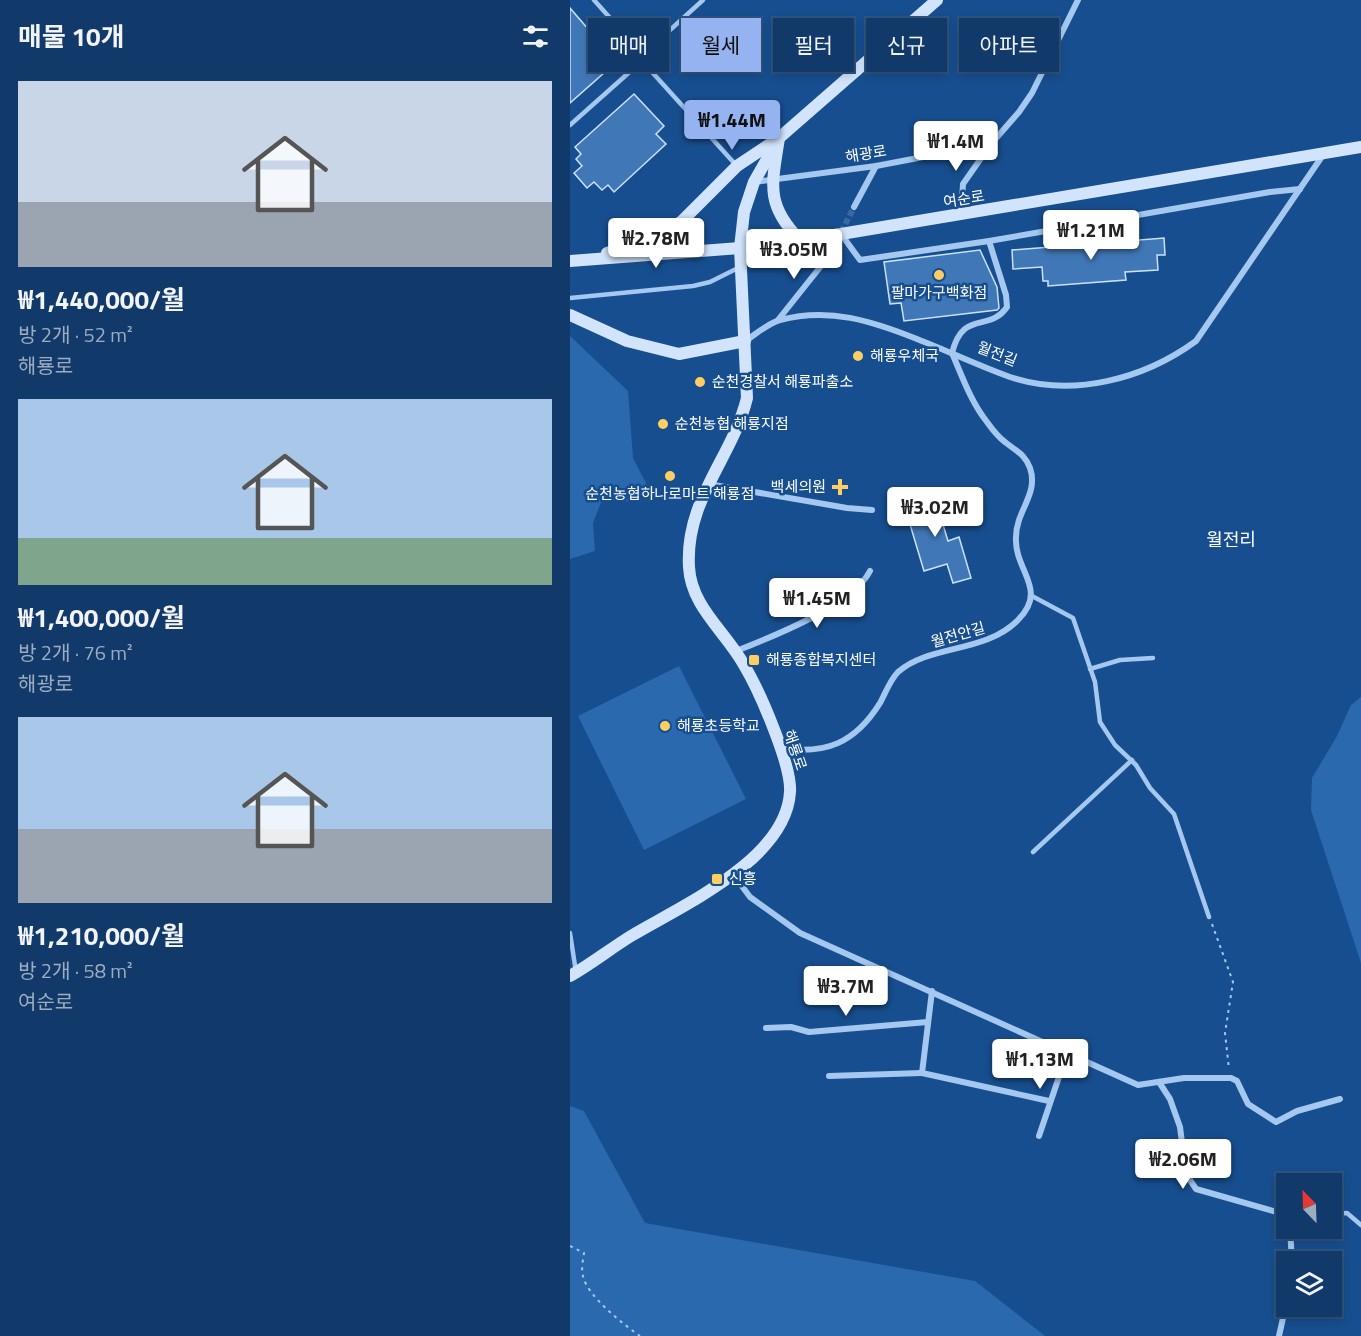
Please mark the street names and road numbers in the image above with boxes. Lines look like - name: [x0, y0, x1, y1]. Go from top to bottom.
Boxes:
- street label: 해광로: [844, 139, 888, 168]
- street label: 여순로: [942, 184, 986, 213]
- street label: 월전길: [974, 335, 1021, 372]
- street label: 월전안길: [928, 616, 988, 653]
- street label: 해룡로: [778, 727, 813, 773]

